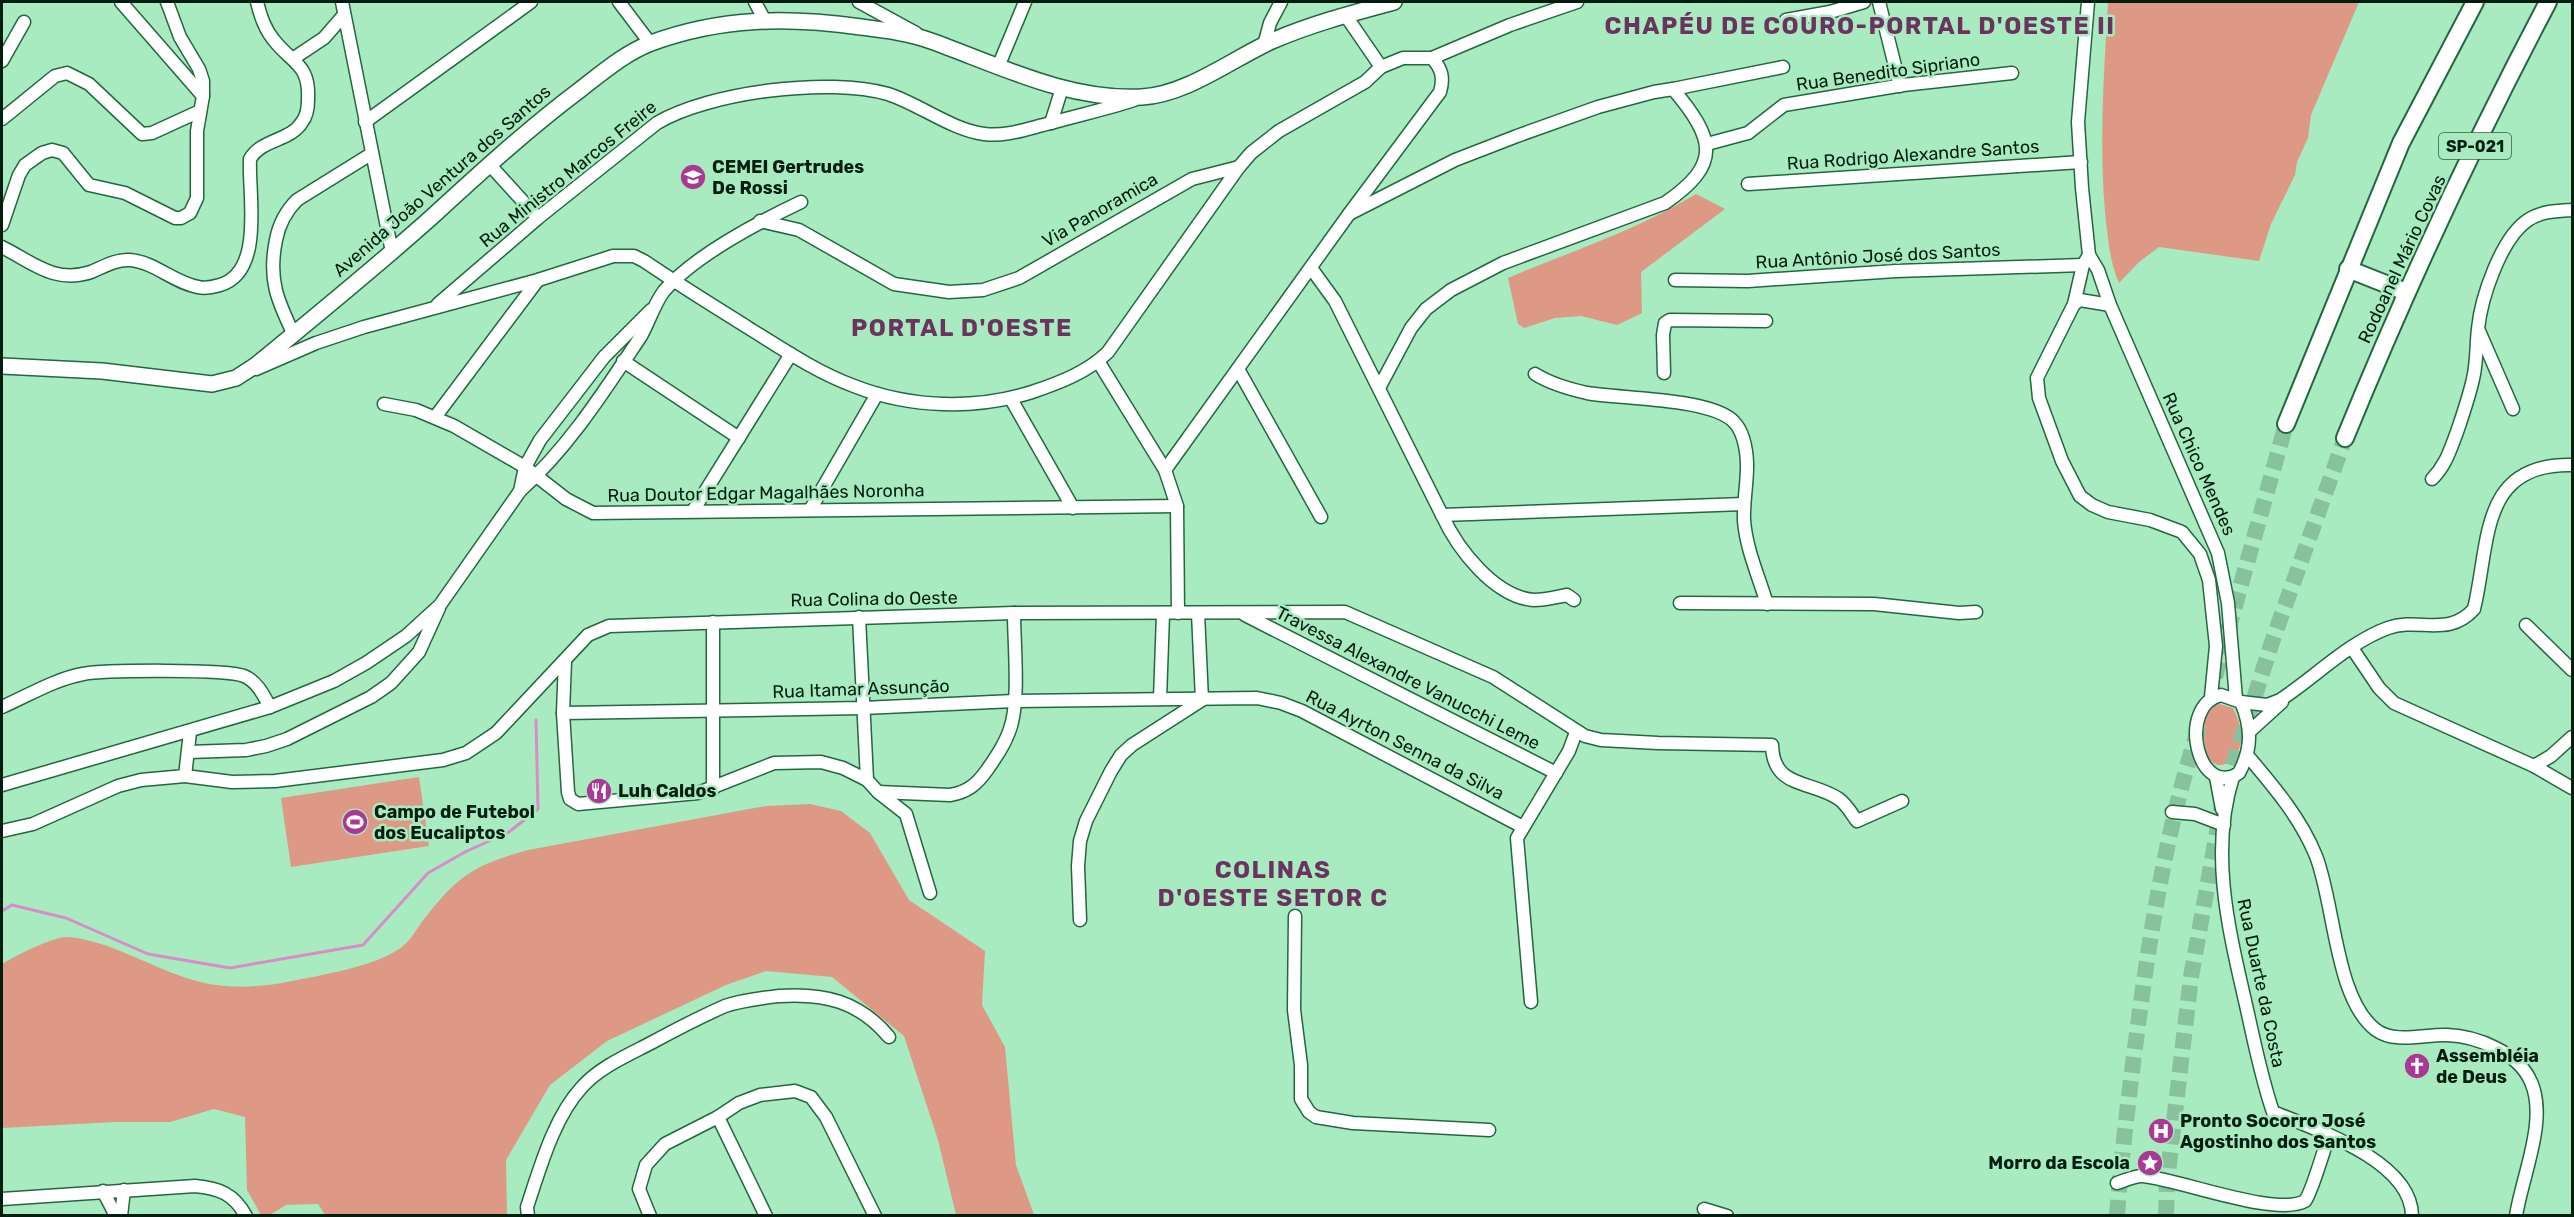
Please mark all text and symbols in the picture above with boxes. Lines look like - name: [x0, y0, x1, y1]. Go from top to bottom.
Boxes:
- district label: CHAPÉU DE COURO-PORTAL D'OESTE II: [1605, 12, 2115, 40]
- street label: Rua Benedito Sipriano: [1795, 48, 1981, 96]
- street label: Avenida João Ventura dos Santos: [329, 80, 555, 282]
- street label: Rua Ministro Marcos Freire: [475, 96, 661, 252]
- road number: SP-021: [2439, 133, 2511, 159]
- street label: Rua Rodrigo Alexandre Santos: [1786, 135, 2040, 175]
- place label: CEMEI Gertrudes De Rossi: [712, 156, 864, 199]
- school or university icon: CEMEI Gertrudes De Rossi: [678, 162, 708, 192]
- street label: Via Panoramica: [1038, 168, 1162, 252]
- street label: Rodoanel Mário Covas: [2353, 171, 2451, 347]
- street label: Rua Antônio José dos Santos: [1755, 239, 2001, 273]
- district label: PORTAL D'OESTE: [851, 314, 1073, 342]
- street label: Rua Chico Mendes: [2158, 389, 2240, 539]
- street label: Rua Doutor Edgar Magalhães Noronha: [607, 479, 925, 507]
- street label: Rua Colina do Oeste: [790, 587, 958, 611]
- street label: Travessa Alexandre Vanucchi Leme: [1272, 602, 1544, 754]
- street label: Rua Itamar Assunção: [772, 675, 950, 703]
- street label: Rua Ayrton Senna da Silva: [1302, 685, 1508, 805]
- restaurant icon: Luh Caldos: [584, 776, 614, 806]
- place label: Luh Caldos: [618, 780, 716, 802]
- place label: Campo de Futebol dos Eucaliptos: [374, 801, 535, 844]
- sports icon: Campo de Futebol dos Eucaliptos: [340, 807, 370, 837]
- district label: COLINAS D'OESTE SETOR C: [1158, 856, 1388, 912]
- street label: Rua Duarte da Costa: [2232, 897, 2290, 1069]
- place label: Assembléia de Deus: [2436, 1045, 2539, 1088]
- church icon: Assembléia de Deus: [2402, 1051, 2432, 1081]
- place label: Pronto Socorro José Agostinho dos Santos: [2180, 1110, 2376, 1153]
- hospital icon: Pronto Socorro José Agostinho dos Santos: [2146, 1116, 2176, 1146]
- place icon: Morro da Escola: [2135, 1148, 2165, 1178]
- place label: Morro da Escola: [1988, 1152, 2130, 1174]

